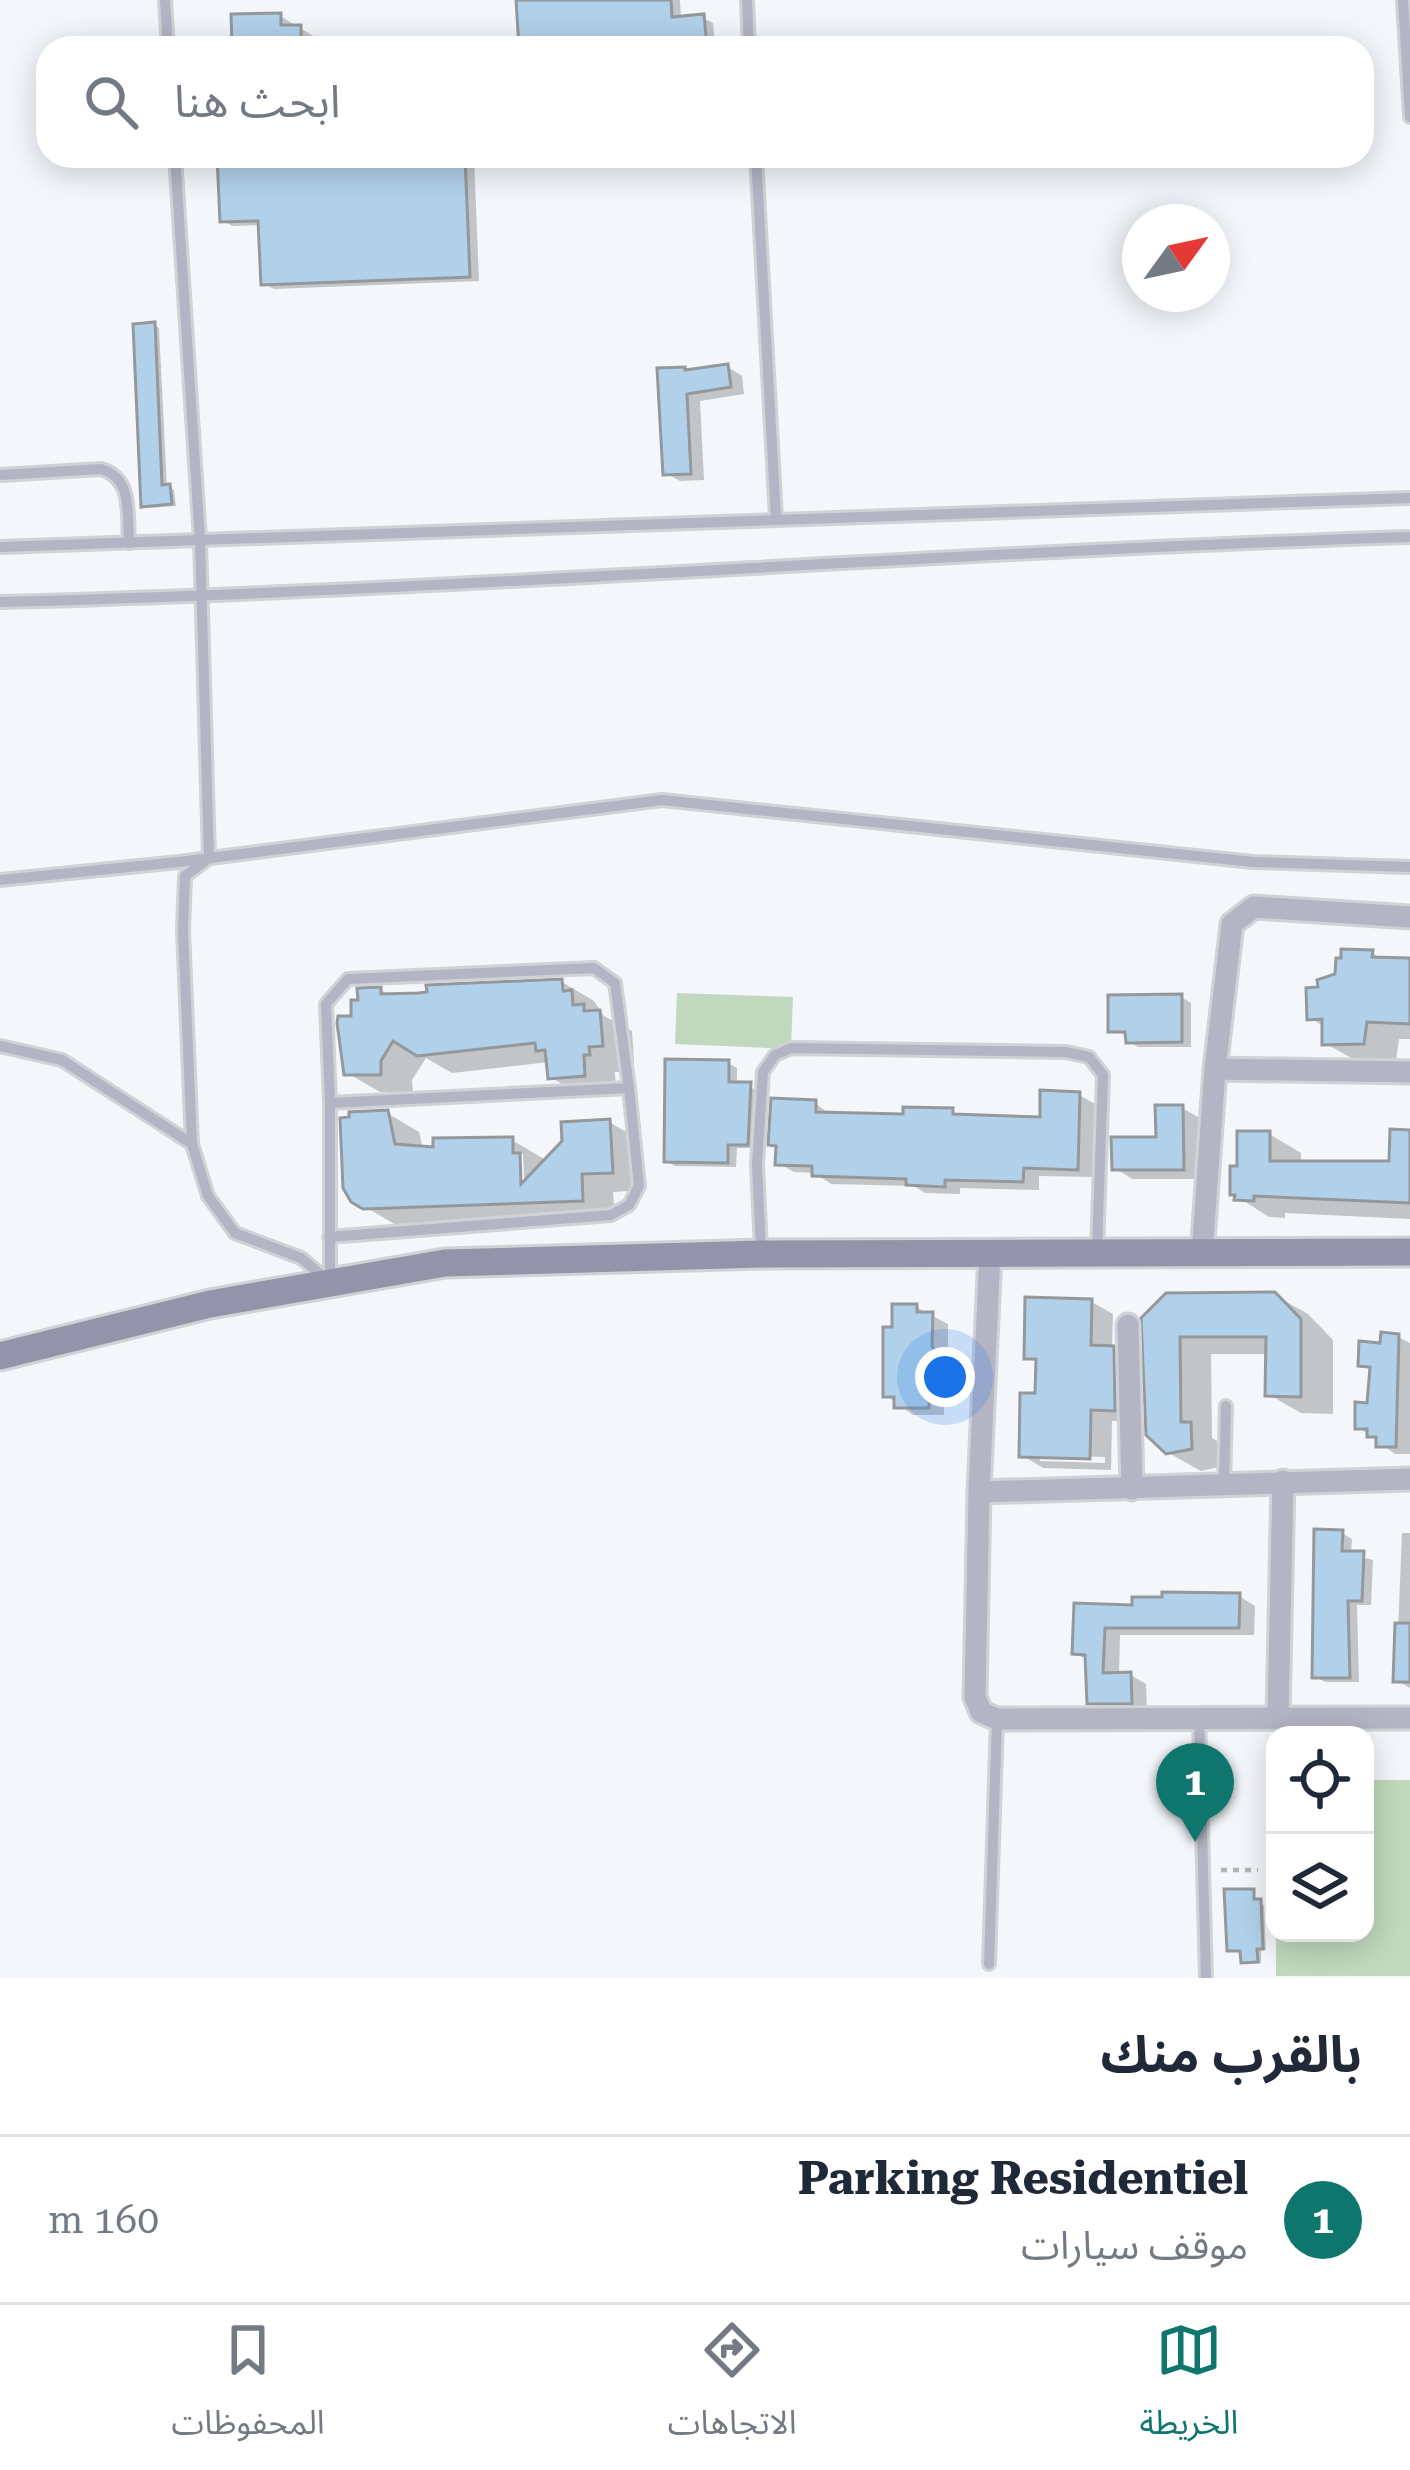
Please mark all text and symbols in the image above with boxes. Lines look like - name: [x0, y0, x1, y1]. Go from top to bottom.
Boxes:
- search box: [36, 36, 1374, 168]
- icon: search: [78, 69, 144, 135]
- text: ابحث هنا: [174, 75, 340, 128]
- north arrow: [1122, 204, 1230, 312]
- your location: [915, 1347, 975, 1407]
- map controls: [1266, 1726, 1374, 1942]
- button: locate: [1266, 1726, 1374, 1834]
- pin: 1: [1156, 1743, 1234, 1842]
- button: layers: [1266, 1834, 1374, 1942]
- text: بالقرب منك: [1100, 2025, 1362, 2084]
- text: Parking Residentiel: [798, 2152, 1248, 2205]
- text: 160 m: [48, 2197, 159, 2243]
- text: 1: [1312, 2197, 1334, 2243]
- text: موقف سيارات: [1021, 2223, 1248, 2269]
- tab: المحفوظات: [172, 2317, 325, 2458]
- tab: الاتجاهات: [668, 2317, 797, 2458]
- tab: الخريطة: [1140, 2317, 1238, 2458]

